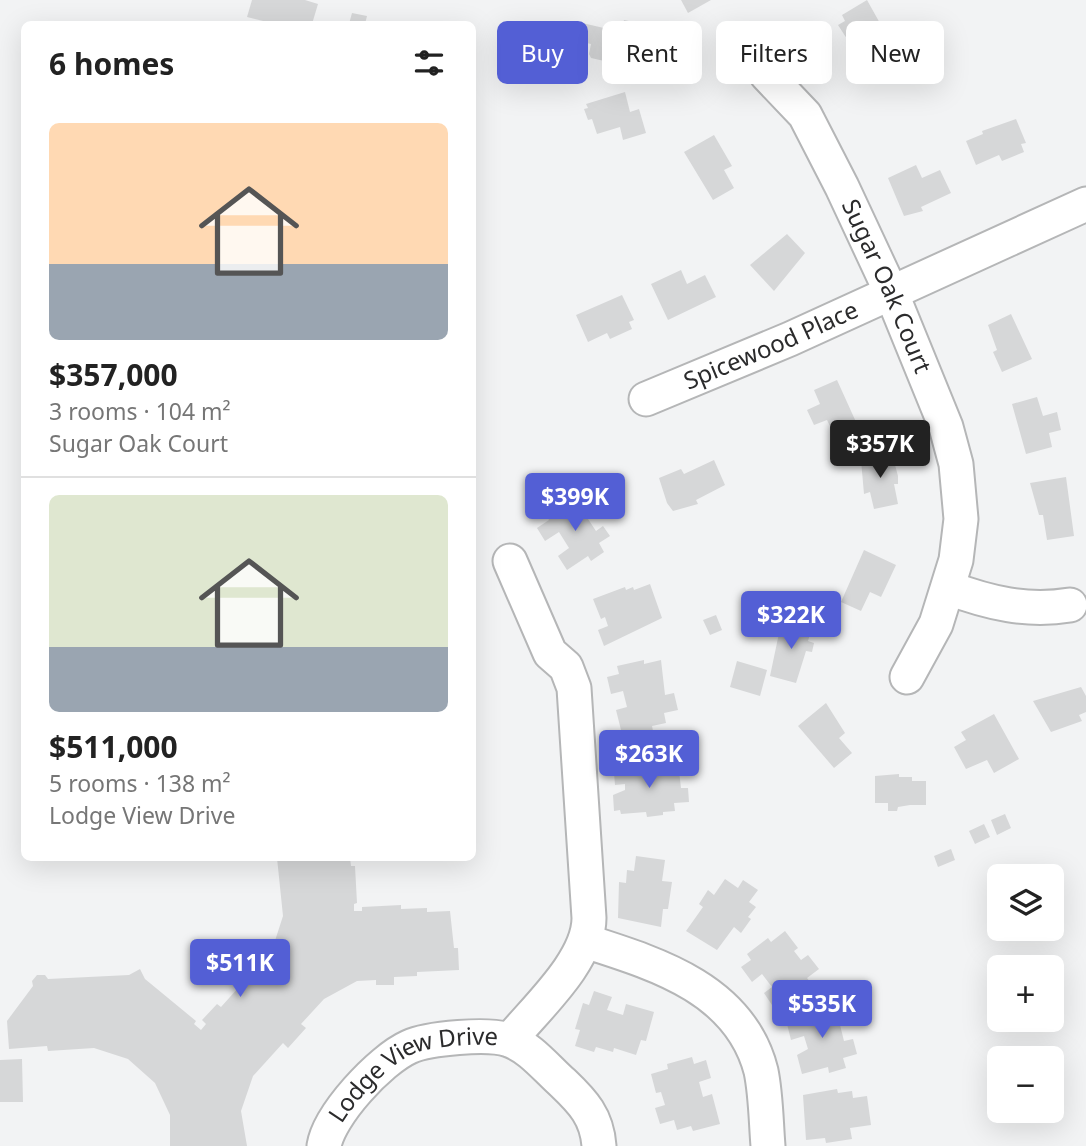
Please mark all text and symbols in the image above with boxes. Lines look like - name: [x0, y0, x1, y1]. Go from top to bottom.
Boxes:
- chip: Buy: [497, 21, 588, 84]
- chip: Rent: [602, 21, 702, 84]
- chip: Filters: [716, 21, 832, 84]
- chip: New: [846, 21, 944, 84]
- text: 6 homes: [49, 43, 174, 84]
- icon: filters: [410, 44, 448, 82]
- icon: home: [186, 168, 312, 294]
- street label: Sugar Oak Court: [835, 193, 940, 378]
- street label: Spicewood Place: [678, 292, 863, 396]
- text: $357,000: [49, 354, 178, 395]
- text: 3 rooms · 104 m²: [49, 395, 231, 427]
- pin: $357K: [831, 420, 929, 480]
- text: Sugar Oak Court: [49, 427, 228, 459]
- text: $357K: [846, 427, 914, 459]
- pin: $399K: [526, 474, 624, 533]
- text: $399K: [541, 480, 609, 512]
- icon: home: [186, 540, 312, 666]
- pin: $322K: [742, 592, 840, 651]
- text: $322K: [757, 598, 825, 630]
- text: $511,000: [49, 726, 178, 767]
- pin: $263K: [600, 730, 698, 790]
- text: $263K: [615, 737, 683, 769]
- text: 5 rooms · 138 m²: [49, 767, 231, 799]
- text: Lodge View Drive: [49, 799, 235, 831]
- map controls: [987, 864, 1064, 1123]
- button: layers: [987, 864, 1064, 941]
- pin: $511K: [191, 940, 289, 999]
- text: $511K: [206, 946, 274, 978]
- button: +: [987, 955, 1064, 1032]
- pin: $535K: [773, 981, 871, 1040]
- text: $535K: [788, 987, 856, 1019]
- street label: Lodge View Drive: [320, 1019, 499, 1128]
- button: −: [987, 1046, 1064, 1123]

